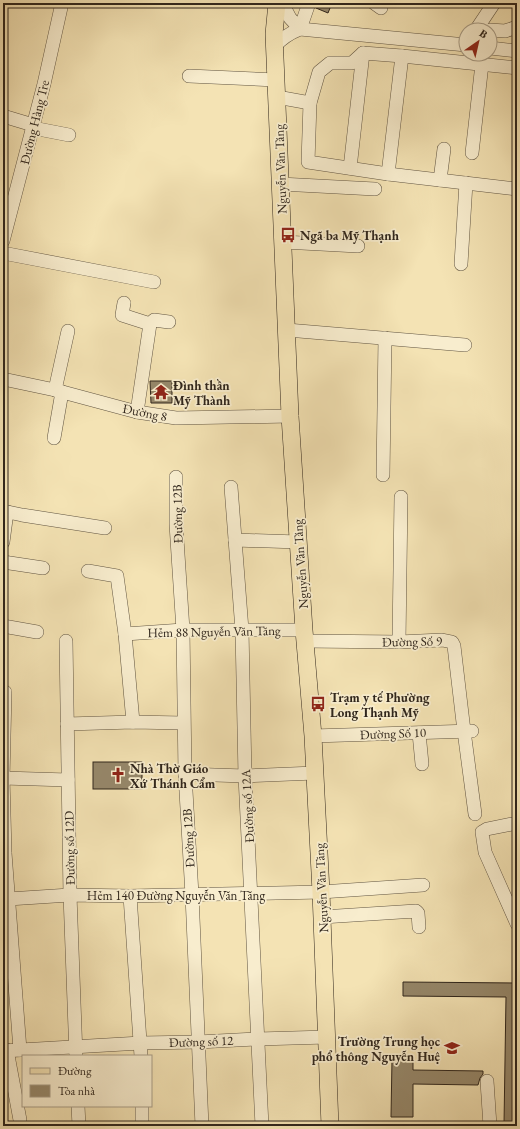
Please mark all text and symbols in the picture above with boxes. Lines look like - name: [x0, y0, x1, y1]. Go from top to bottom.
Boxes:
- north arrow: [458, 22, 498, 62]
- text: B: [477, 26, 490, 42]
- street label: Đường Hàng Tre: [16, 78, 53, 166]
- street label: Nguyễn Văn Tăng: [270, 123, 291, 214]
- bus stop icon: Ngã ba Mỹ Thạnh: [279, 226, 297, 244]
- place label: Ngã ba Mỹ Thạnh: [300, 227, 400, 244]
- place label: Đình thần Mỹ Thành: [173, 377, 231, 409]
- temple icon: Đình thần Mỹ Thành: [152, 383, 170, 401]
- street label: Đường 8: [121, 400, 169, 425]
- street label: Đường 12B: [168, 484, 187, 544]
- street label: Nguyễn Văn Tăng: [289, 518, 312, 609]
- street label: Hẻm 88 Nguyễn Văn Tăng: [147, 622, 281, 641]
- street label: Đường Số 9: [382, 632, 443, 651]
- place label: Trạm y tế Phường Long Thạnh Mỹ: [330, 689, 430, 721]
- bus stop icon: Trạm y tế Phường Long Thạnh Mỹ: [309, 695, 327, 713]
- street label: Đường Số 10: [360, 724, 426, 743]
- place label: Nhà Thờ Giáo Xứ Thánh Cẩm: [129, 760, 216, 792]
- church icon: Nhà Thờ Giáo Xứ Thánh Cẩm: [109, 766, 127, 784]
- street label: Đường số 12A: [237, 768, 258, 843]
- street label: Đường 12B: [178, 808, 199, 868]
- street label: Đường số 12D: [60, 810, 79, 885]
- street label: Nguyễn Văn Tăng: [311, 842, 332, 933]
- street label: Hẻm 140 Đường Nguyễn Văn Tăng: [87, 887, 265, 904]
- street label: Đường số 12: [168, 1032, 234, 1051]
- place label: Trường Trung học phổ thông Nguyễn Huệ: [312, 1033, 441, 1065]
- school or university icon: Trường Trung học phổ thông Nguyễn Huệ: [443, 1039, 461, 1057]
- legend: [22, 1055, 152, 1107]
- text: Đường: [58, 1063, 92, 1079]
- text: Tòa nhà: [58, 1083, 95, 1099]

